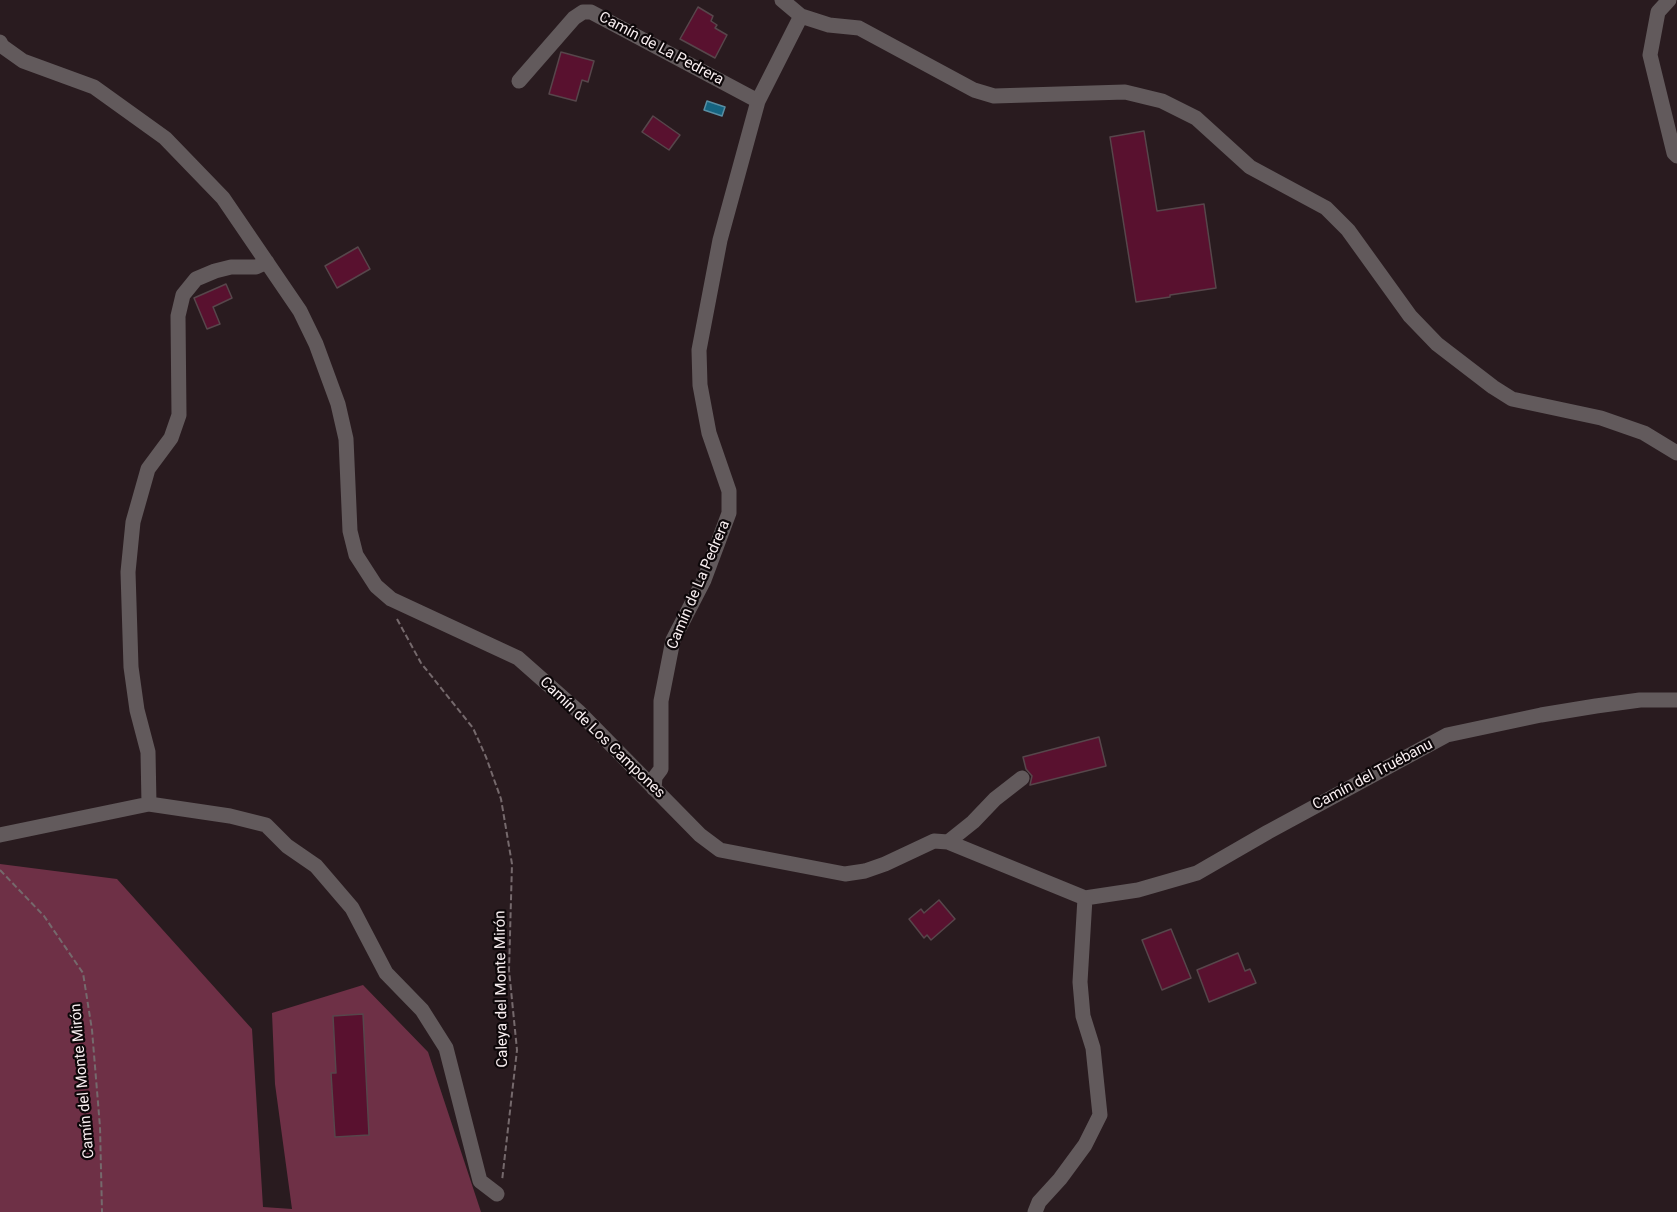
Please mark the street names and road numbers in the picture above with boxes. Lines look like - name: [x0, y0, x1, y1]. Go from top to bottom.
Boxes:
- street label: Camín de La Pedrera: [596, 9, 726, 89]
- street label: Camín de La Pedrera: [664, 518, 734, 652]
- street label: Camín de Los Campones: [536, 674, 668, 802]
- street label: Camín del Truébanu: [1310, 736, 1436, 814]
- street label: Caleya del Monte Mirón: [492, 910, 512, 1068]
- street label: Camín del Monte Mirón: [67, 1003, 99, 1159]

